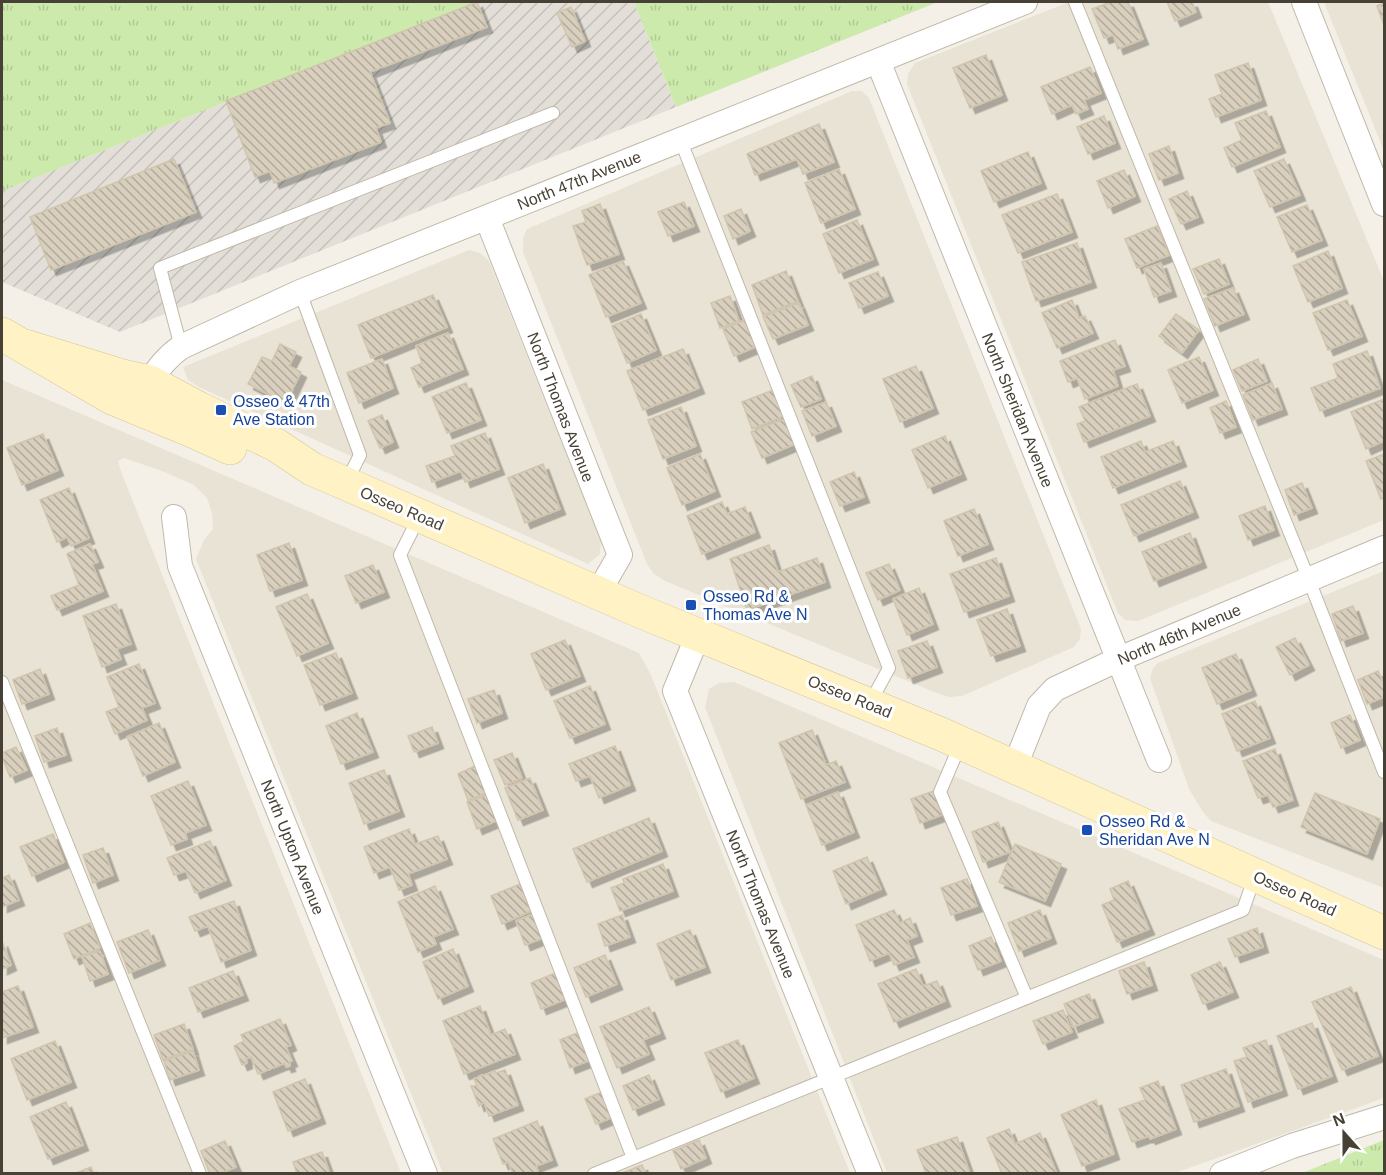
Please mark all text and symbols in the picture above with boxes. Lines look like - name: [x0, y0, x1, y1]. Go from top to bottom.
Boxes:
- street label: North 47th Avenue: [515, 148, 644, 213]
- street label: North Thomas Avenue: [524, 330, 597, 484]
- street label: North Sheridan Avenue: [979, 330, 1056, 490]
- place label: Osseo & 47th Ave Station: [233, 393, 330, 428]
- marker: Osseo & 47th Ave Station: [214, 403, 228, 417]
- street label: Osseo Road: [358, 483, 446, 534]
- place label: Osseo Rd & Thomas Ave N: [703, 588, 808, 623]
- marker: Osseo Rd & Thomas Ave N: [684, 598, 698, 612]
- street label: North 46th Avenue: [1115, 601, 1243, 668]
- street label: Osseo Road: [805, 672, 894, 721]
- street label: North Upton Avenue: [258, 777, 327, 917]
- place label: Osseo Rd & Sheridan Ave N: [1099, 813, 1210, 848]
- marker: Osseo Rd & Sheridan Ave N: [1080, 823, 1094, 837]
- street label: North Thomas Avenue: [723, 827, 798, 981]
- street label: Osseo Road: [1251, 868, 1339, 919]
- north arrow: [1314, 1103, 1374, 1163]
- text: N: [1330, 1109, 1347, 1129]

